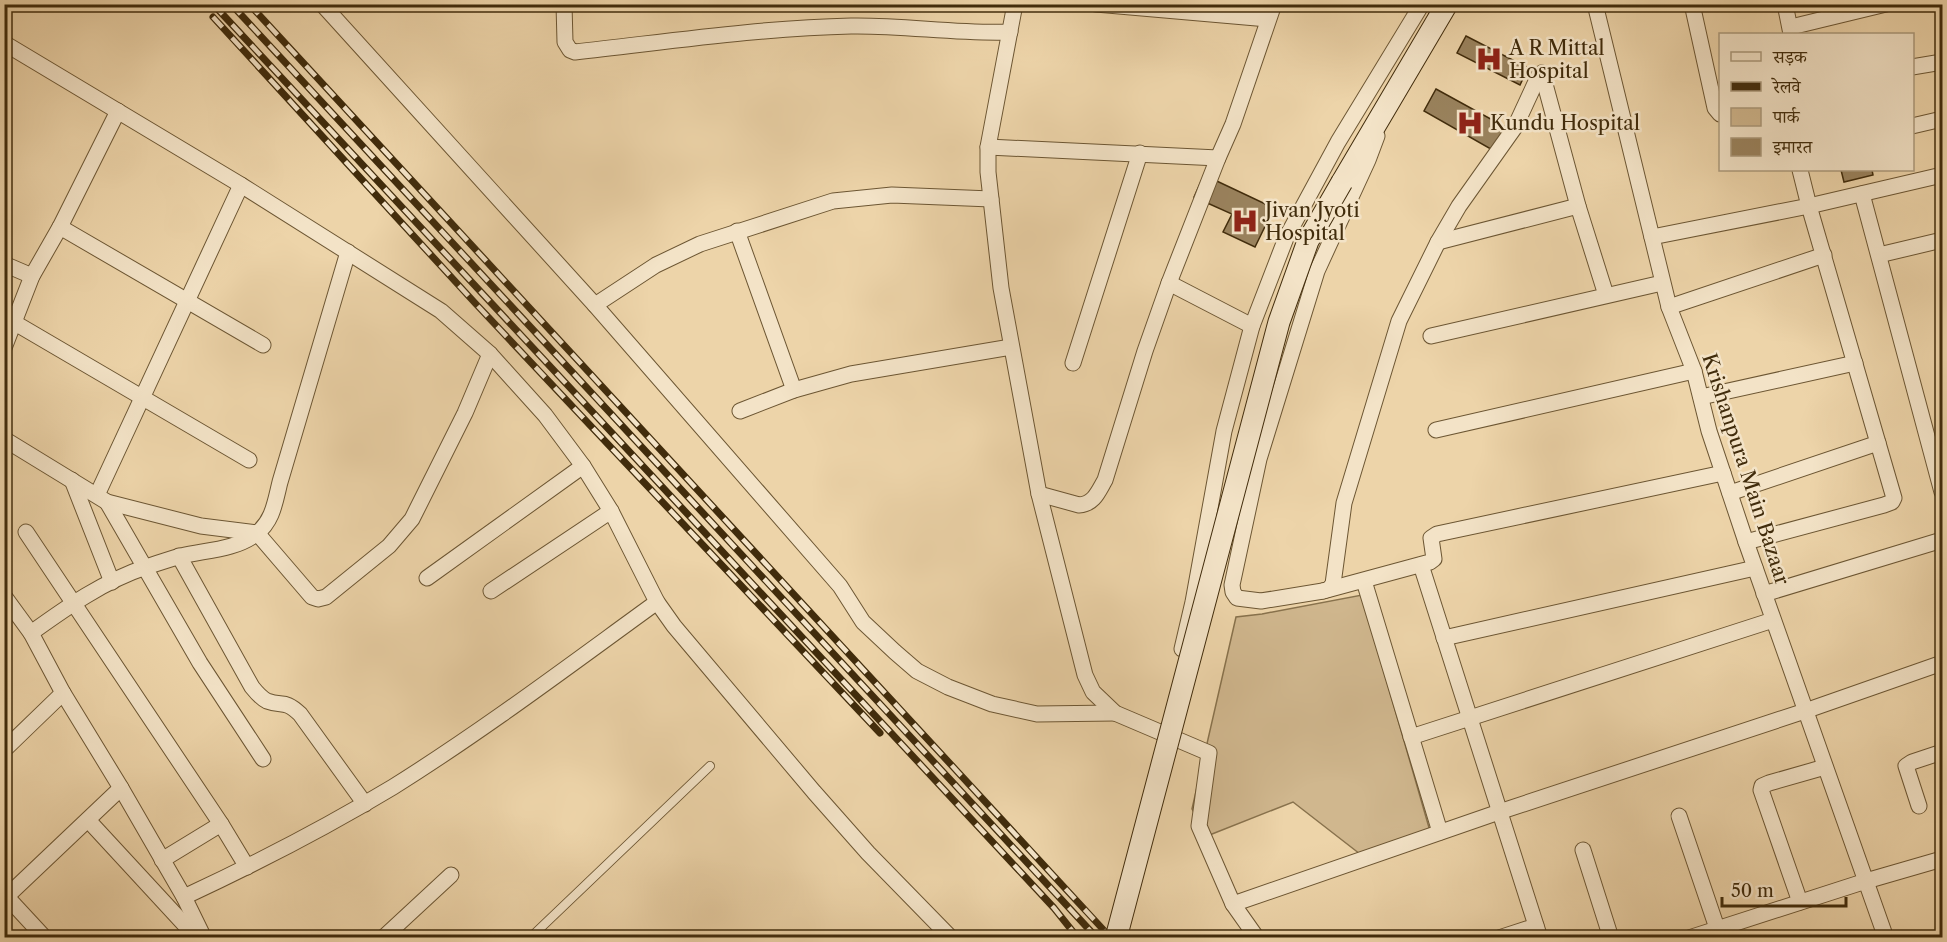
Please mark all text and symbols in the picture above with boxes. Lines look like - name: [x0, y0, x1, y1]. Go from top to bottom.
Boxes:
- legend: [1719, 33, 1914, 171]
- place label: A R Mittal Hospital: [1508, 36, 1604, 83]
- hospital icon: A R Mittal Hospital: [1474, 44, 1504, 74]
- text: सड़क: [1772, 46, 1808, 68]
- text: रेलवे: [1771, 76, 1802, 98]
- text: पार्क: [1772, 106, 1801, 128]
- hospital icon: Kundu Hospital: [1455, 108, 1485, 138]
- place label: Kundu Hospital: [1490, 111, 1640, 135]
- text: इमारत: [1772, 136, 1813, 158]
- place label: Jivan Jyoti Hospital: [1262, 198, 1360, 245]
- hospital icon: Jivan Jyoti Hospital: [1230, 206, 1260, 236]
- street label: Krishanpura Main Bazaar: [1697, 350, 1795, 588]
- scale bar: [1722, 870, 1846, 908]
- text: 50 m: [1731, 880, 1774, 902]

